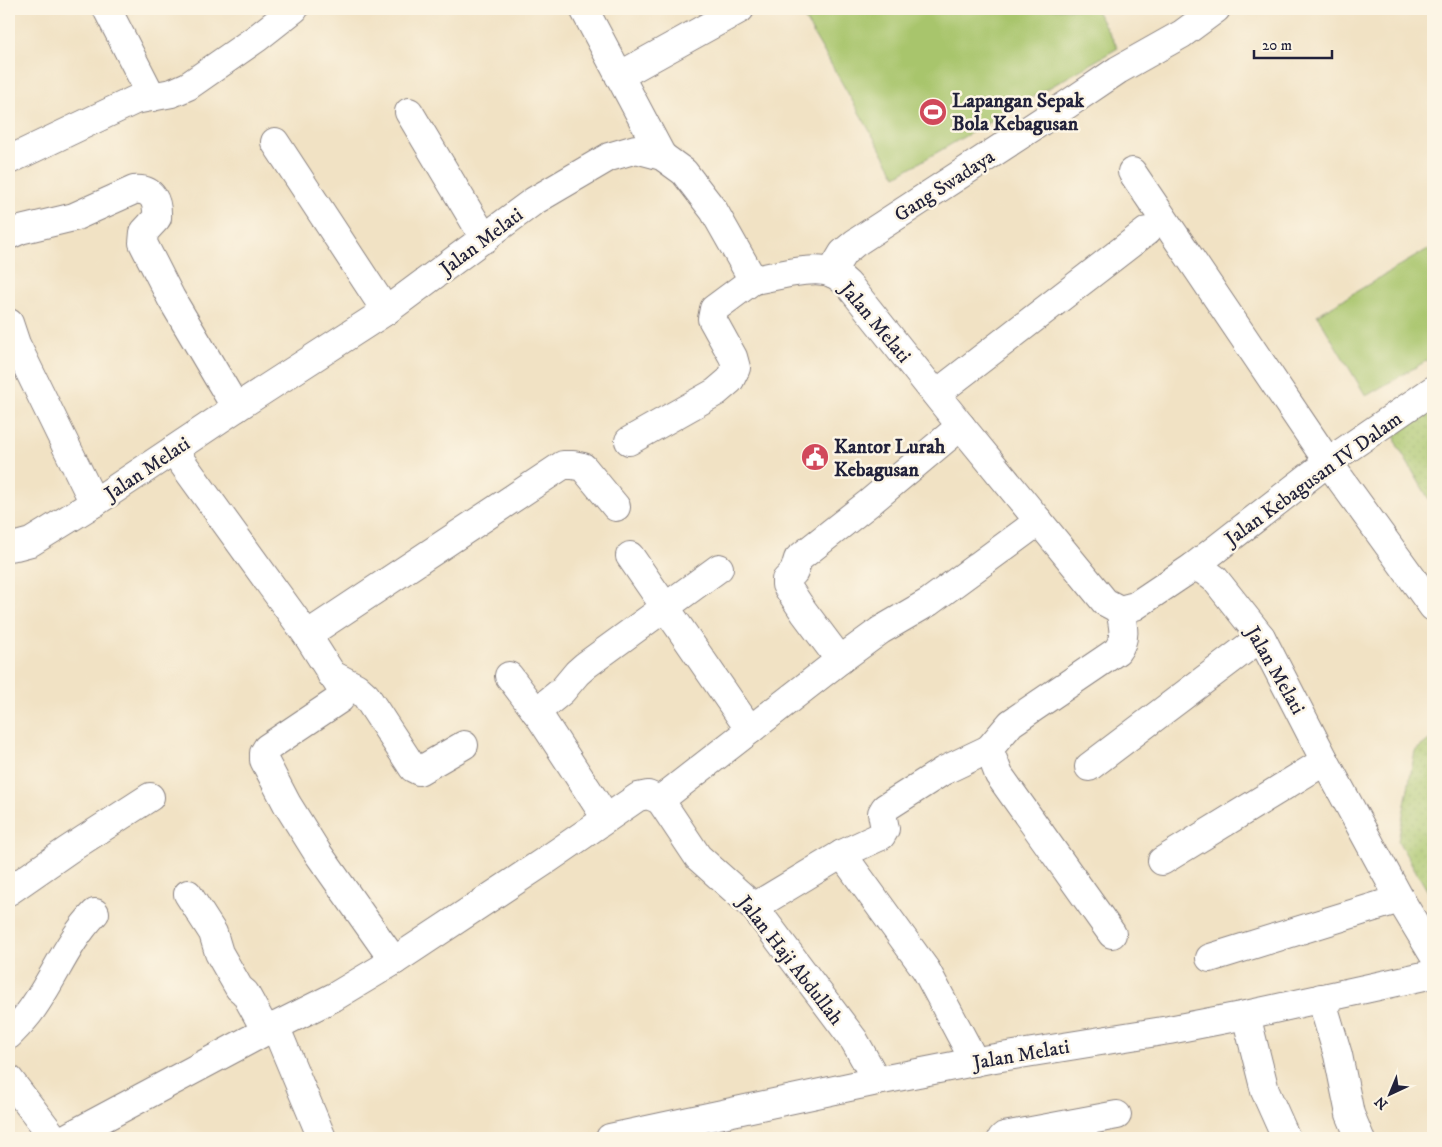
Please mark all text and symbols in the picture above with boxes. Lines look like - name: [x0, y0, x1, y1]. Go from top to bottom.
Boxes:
- scale bar: [1254, 28, 1332, 60]
- text: 20 m: [1262, 36, 1292, 55]
- place label: Lapangan Sepak Bola Kebagusan: [952, 89, 1085, 137]
- sports icon: Lapangan Sepak Bola Kebagusan: [918, 97, 948, 127]
- street label: Gang Swadaya: [890, 144, 1000, 228]
- street label: Jalan Melati: [434, 203, 528, 283]
- street label: Jalan Melati: [833, 276, 916, 368]
- street label: Jalan Kebagusan IV Dalam: [1219, 407, 1407, 553]
- street label: Jalan Melati: [99, 432, 195, 508]
- place label: Kantor Lurah Kebagusan: [834, 435, 946, 483]
- public building icon: Kantor Lurah Kebagusan: [800, 442, 830, 472]
- street label: Jalan Melati: [1238, 620, 1310, 719]
- street label: Jalan Haji Abdullah: [730, 890, 848, 1031]
- street label: Jalan Melati: [969, 1035, 1072, 1077]
- north arrow: [1364, 1070, 1414, 1120]
- text: N: [1371, 1092, 1392, 1113]

